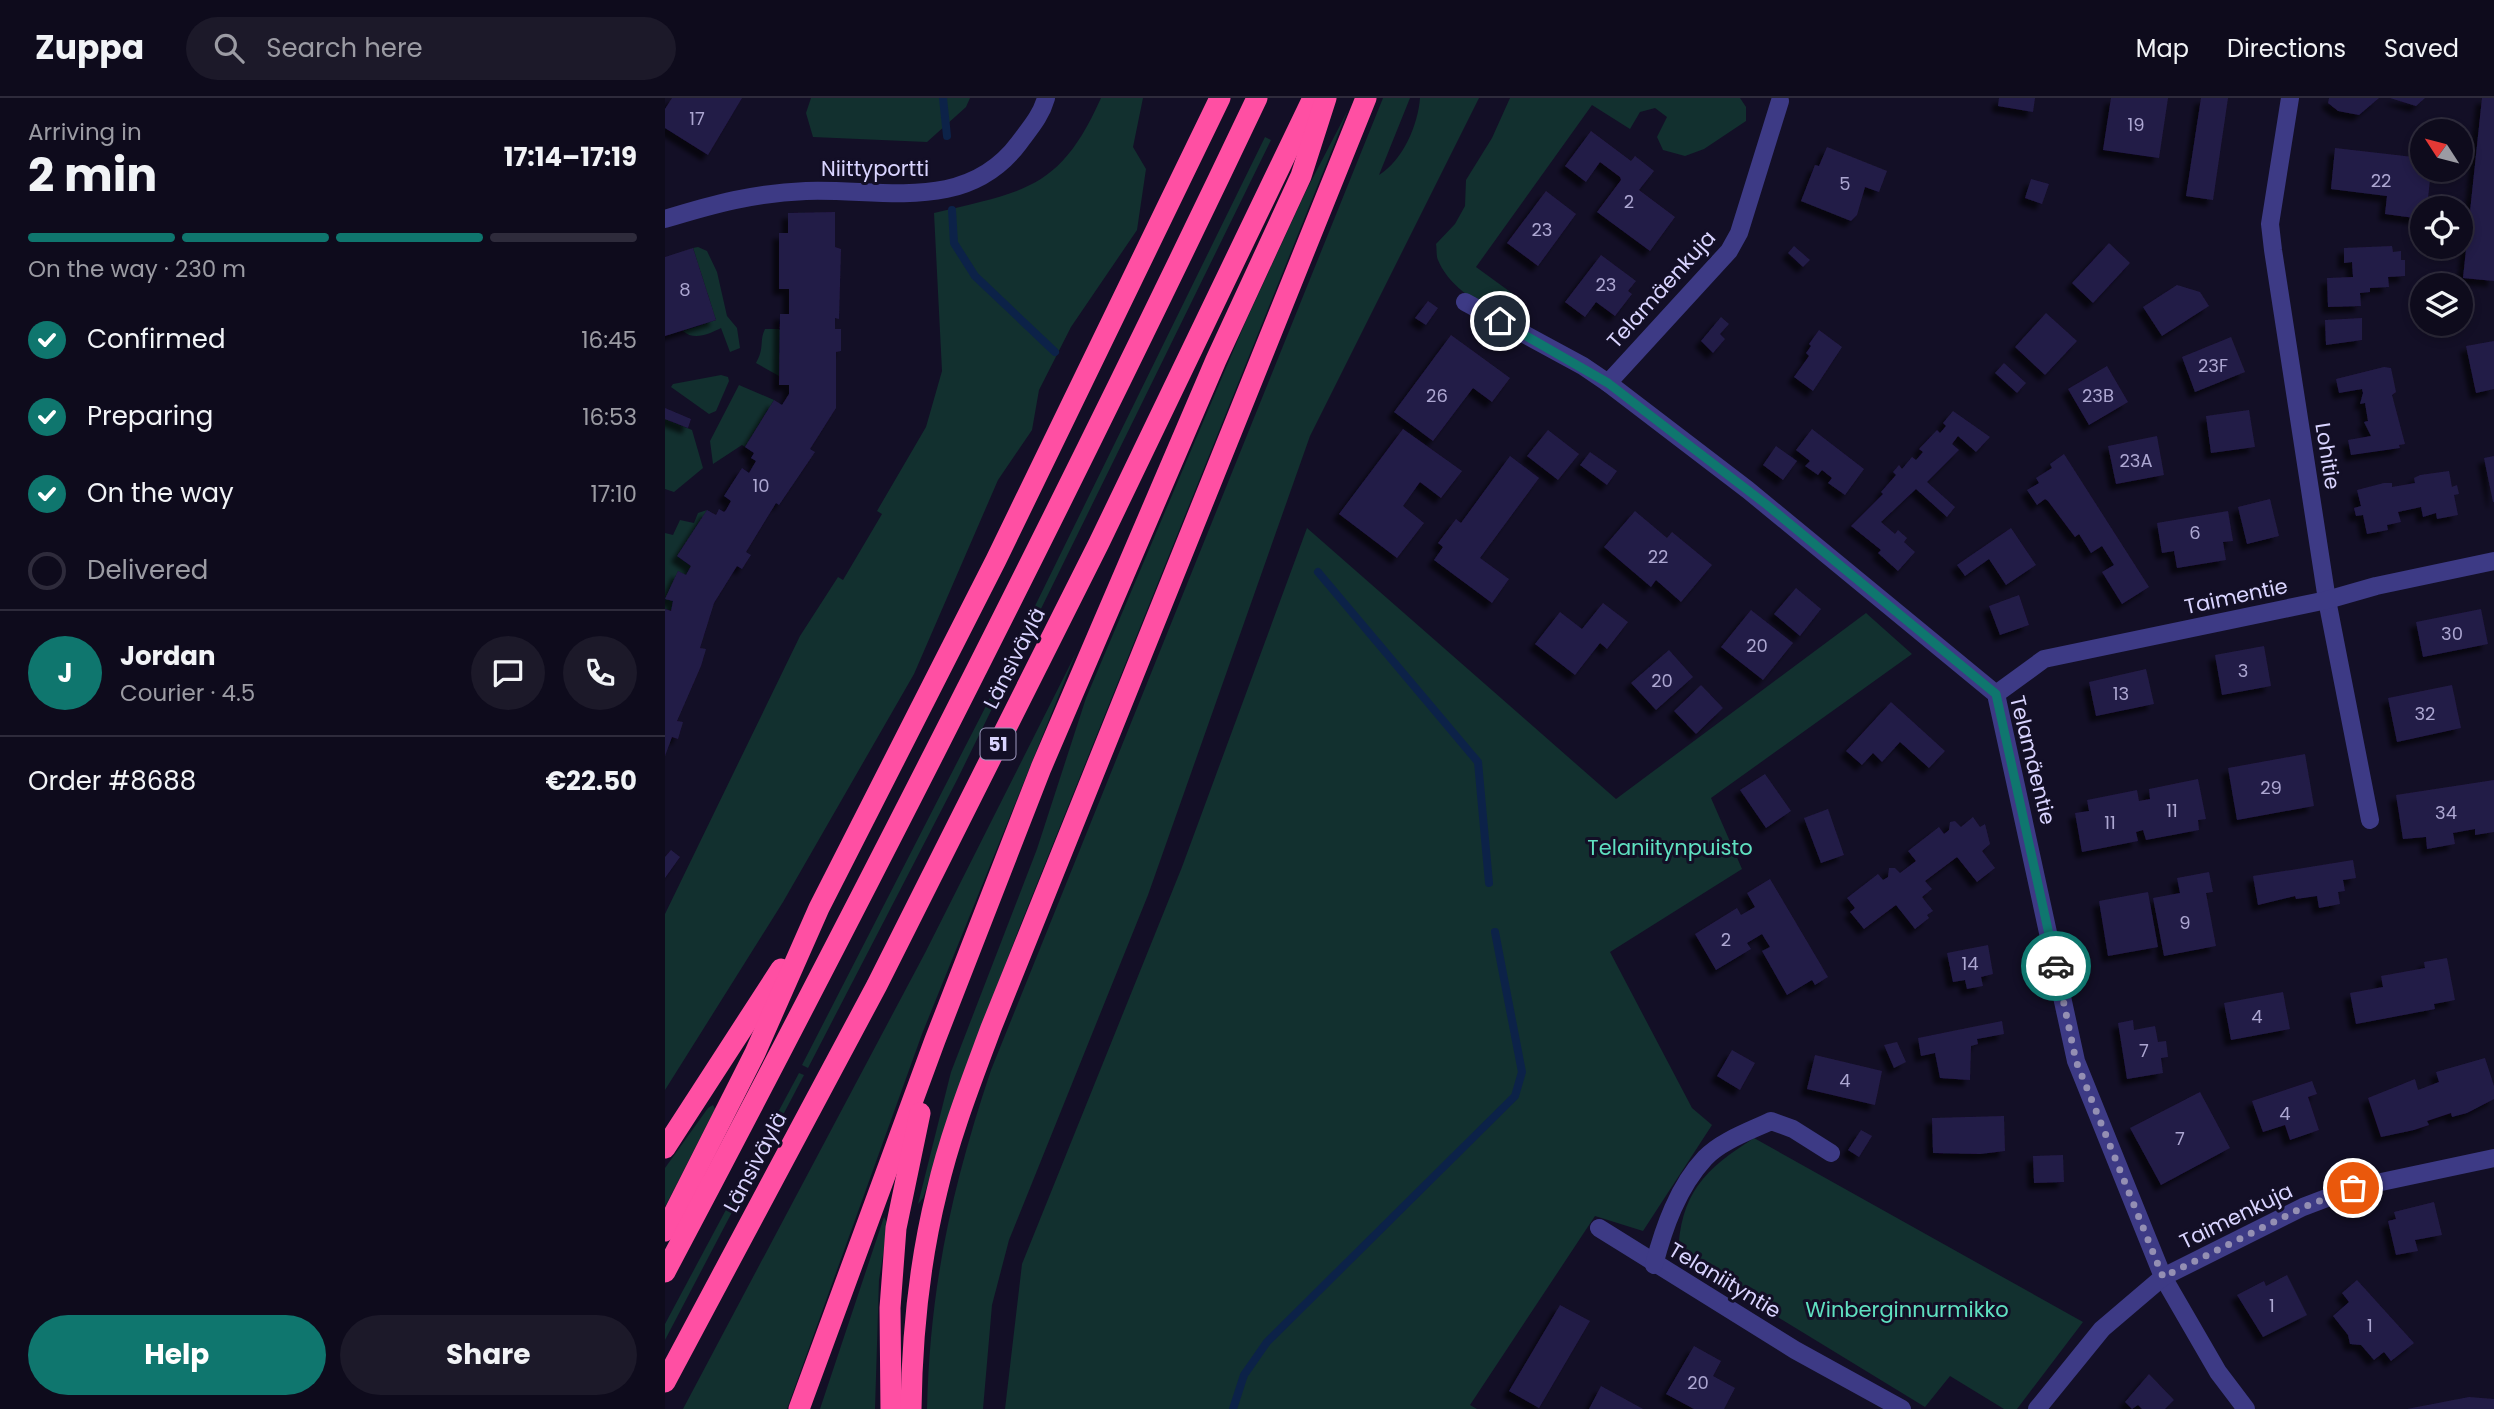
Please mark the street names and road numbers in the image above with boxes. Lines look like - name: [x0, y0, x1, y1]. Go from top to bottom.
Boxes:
- street label: Niittyportti: [821, 154, 929, 183]
- street label: Telamäenkuja: [1600, 224, 1722, 354]
- street label: Lohitie: [2308, 421, 2348, 491]
- street label: Taimentie: [2182, 571, 2290, 621]
- street label: Länsiväylä: [976, 602, 1052, 714]
- street label: Telamäentie: [2003, 693, 2063, 827]
- road number: 51: [981, 729, 1015, 760]
- street label: Länsiväylä: [716, 1107, 794, 1217]
- street label: Taimenkuja: [2175, 1176, 2297, 1256]
- street label: Telaniityntie: [1663, 1235, 1787, 1325]

